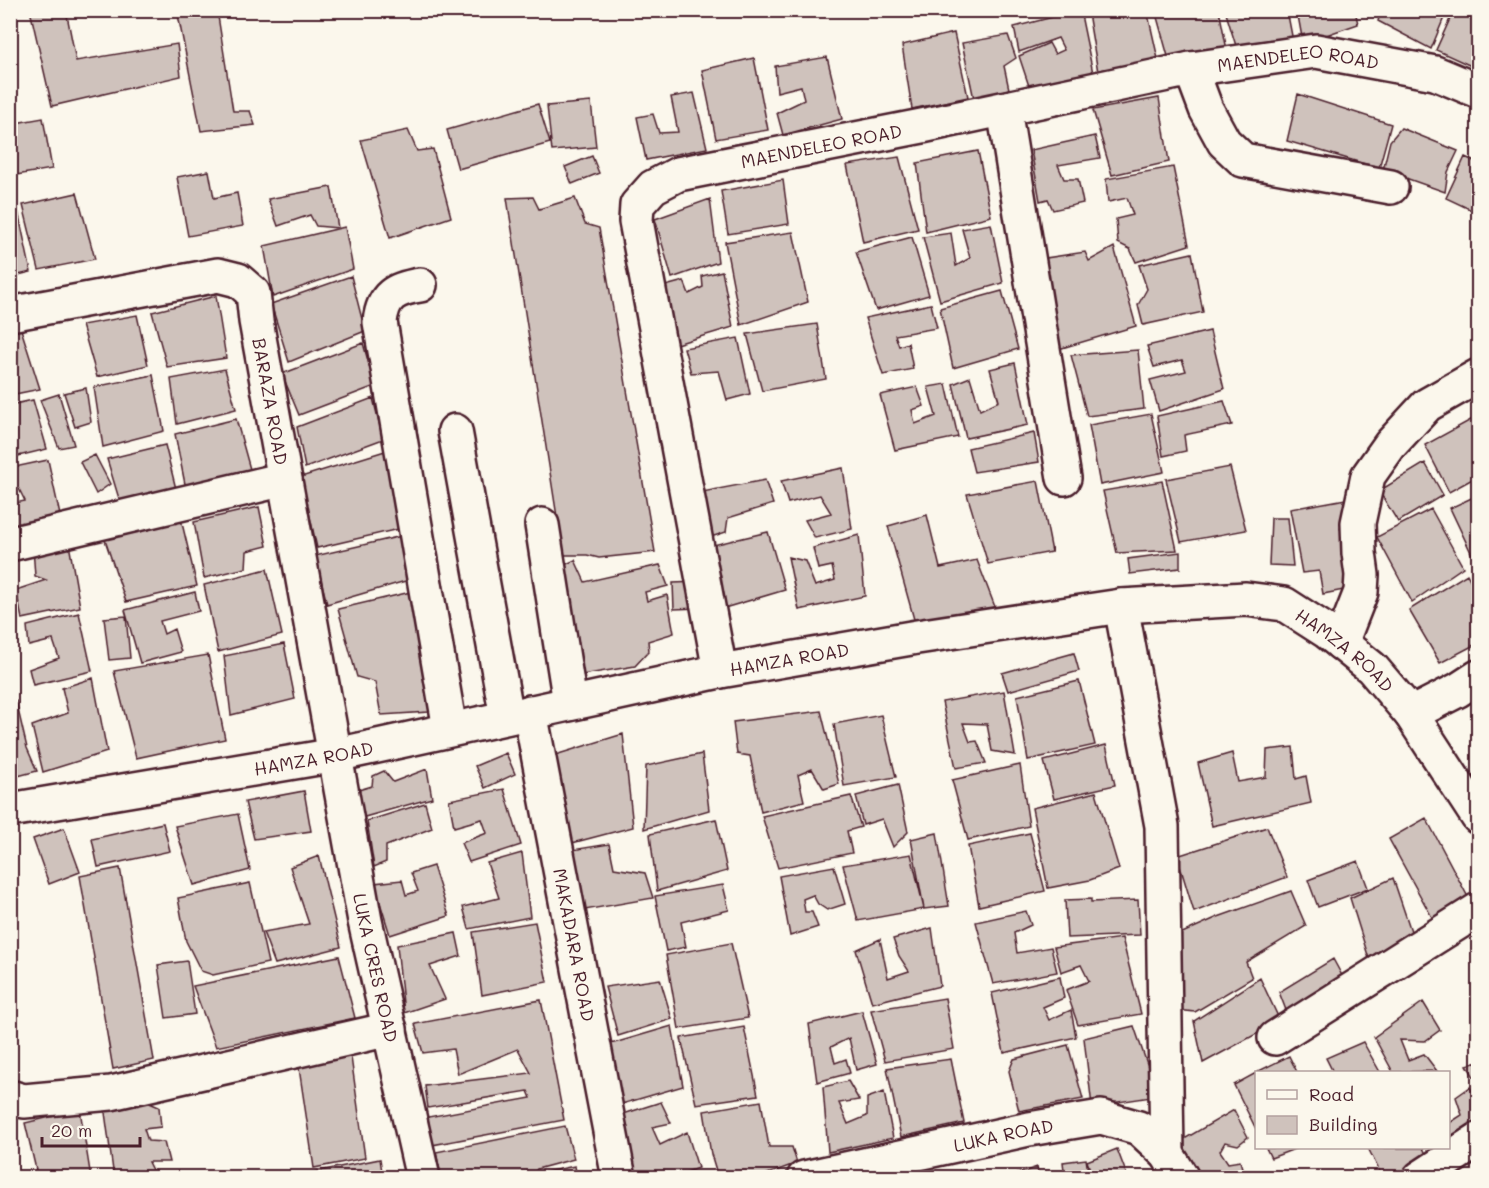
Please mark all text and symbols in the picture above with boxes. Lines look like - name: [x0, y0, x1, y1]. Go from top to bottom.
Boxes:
- street label: MAENDELEO ROAD: [1215, 38, 1381, 77]
- street label: MAENDELEO ROAD: [739, 118, 904, 173]
- street label: BARAZA ROAD: [247, 336, 294, 467]
- street label: HAMZA ROAD: [1291, 603, 1399, 697]
- street label: HAMZA ROAD: [728, 637, 851, 681]
- street label: HAMZA ROAD: [252, 735, 375, 781]
- street label: MAKADARA ROAD: [548, 866, 601, 1023]
- street label: LUKA CRES ROAD: [348, 891, 404, 1045]
- legend: [1255, 1071, 1450, 1149]
- text: Road: [1309, 1082, 1354, 1106]
- scale bar: [42, 1110, 140, 1148]
- text: Building: [1309, 1112, 1377, 1136]
- street label: LUKA ROAD: [951, 1113, 1055, 1157]
- text: 20 m: [51, 1118, 92, 1142]

